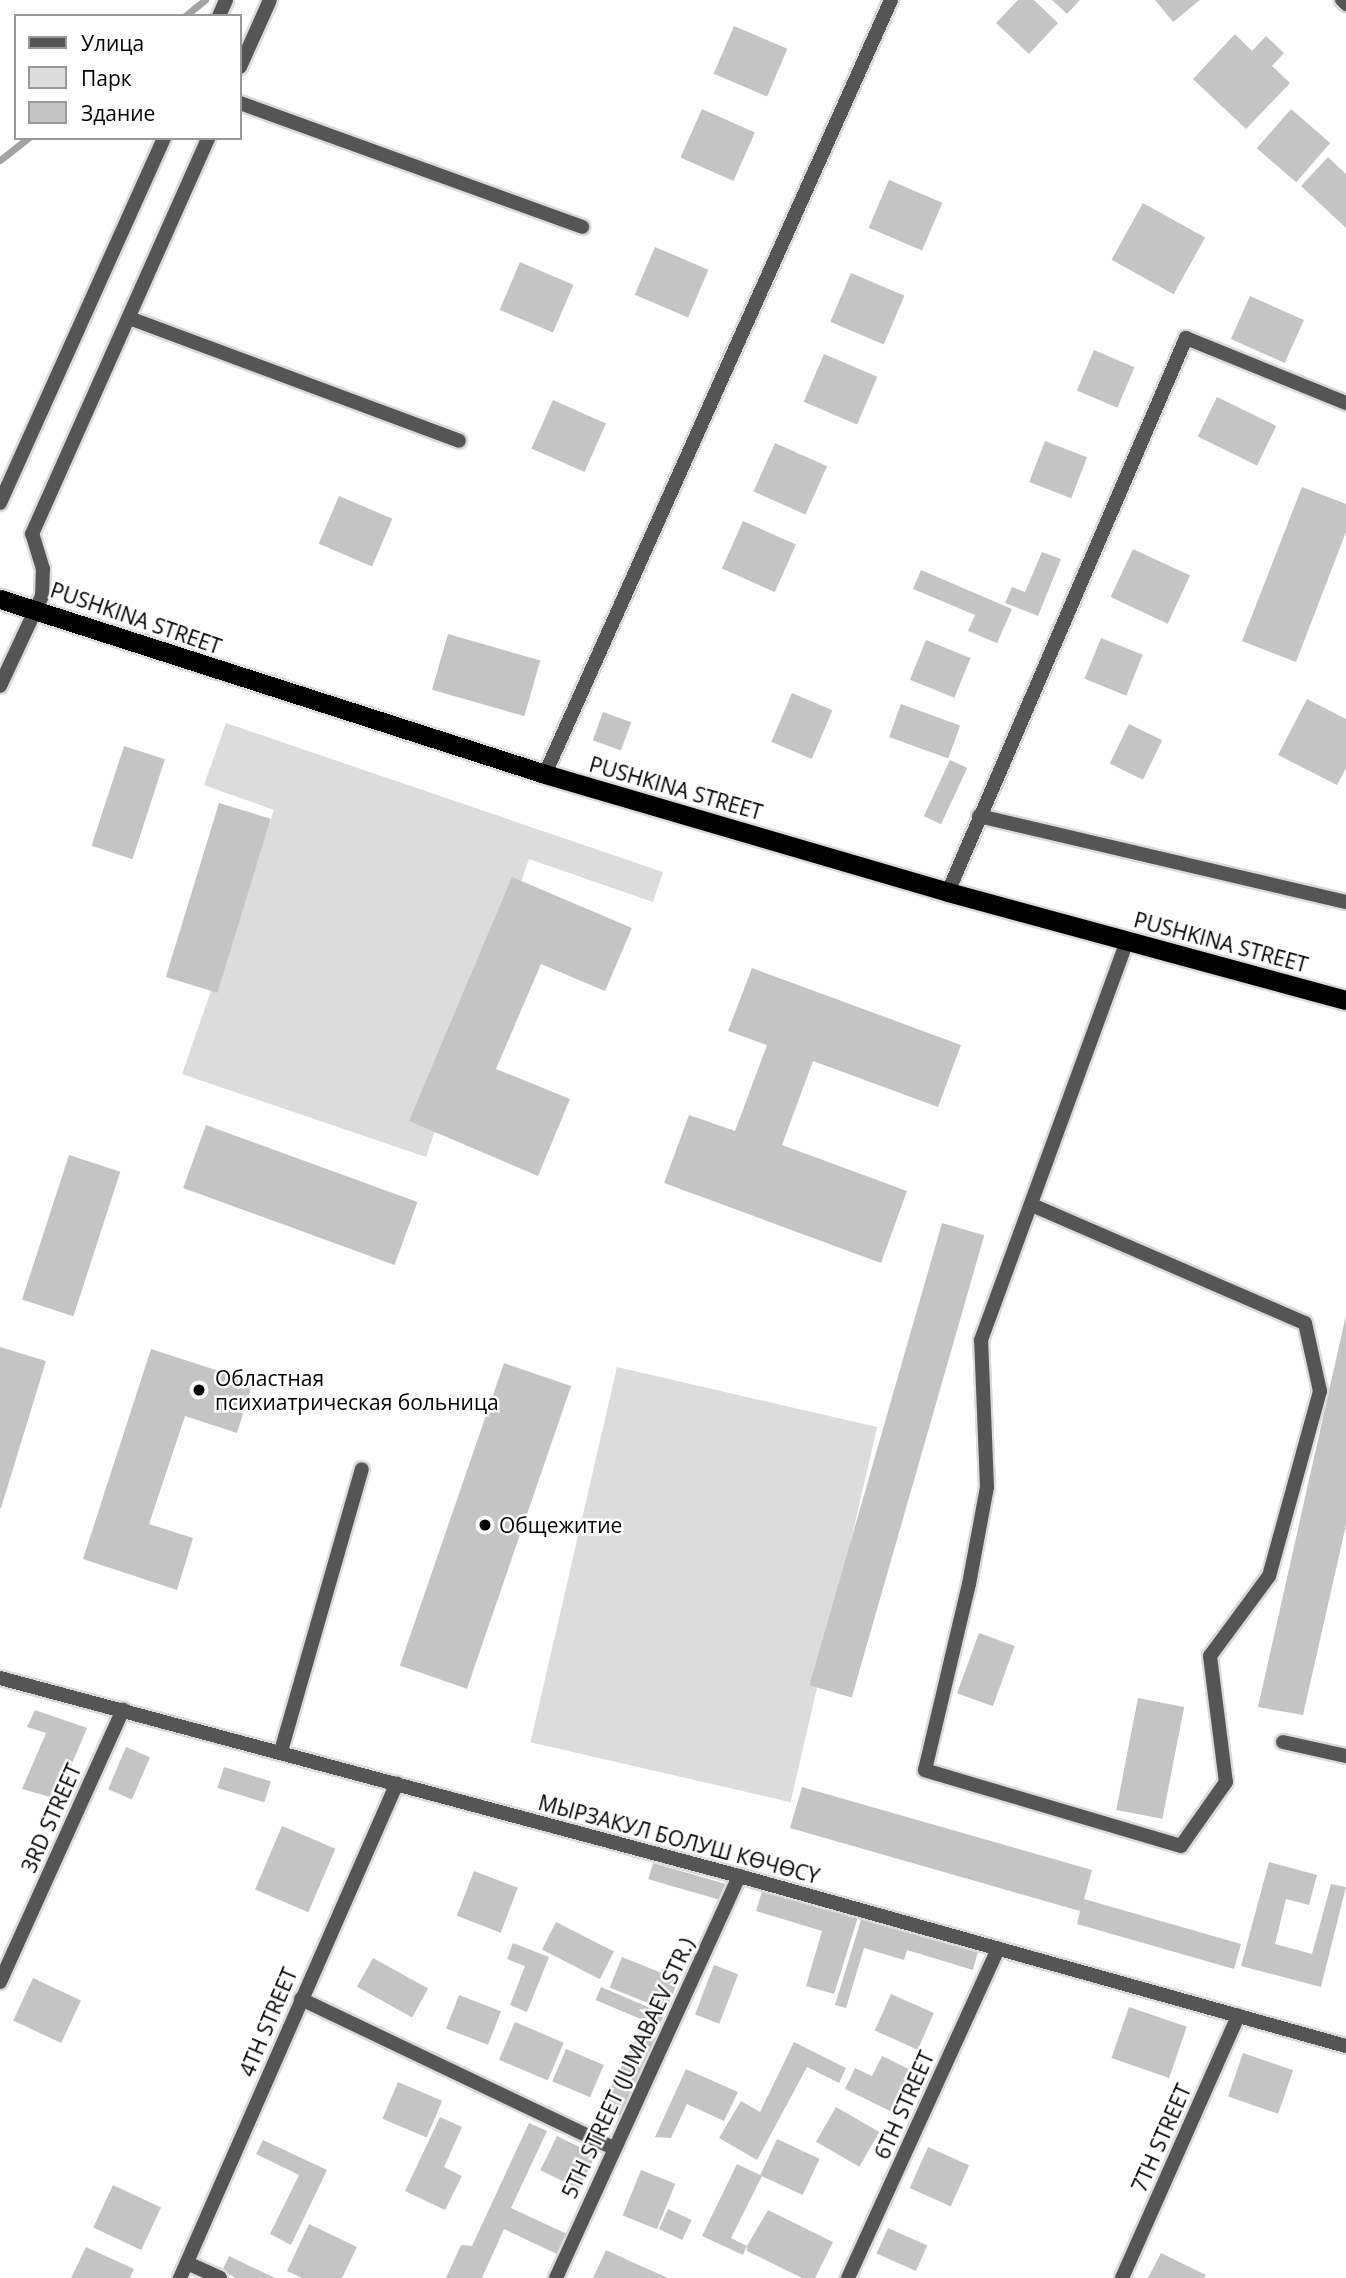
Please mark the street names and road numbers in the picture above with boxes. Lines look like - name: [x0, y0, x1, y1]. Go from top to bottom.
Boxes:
- street label: PUSHKINA STREET: [47, 577, 225, 659]
- street label: PUSHKINA STREET: [586, 751, 766, 825]
- street label: PUSHKINA STREET: [1131, 907, 1311, 977]
- street label: 3RD STREET: [16, 1760, 86, 1876]
- street label: МЫРЗАКУЛ БОЛУШ КӨЧӨСҮ: [536, 1789, 822, 1889]
- street label: 5TH STREET (JUMABAEV STR.): [556, 1934, 700, 2202]
- street label: 4TH STREET: [234, 1964, 302, 2080]
- street label: 6TH STREET: [869, 2047, 939, 2163]
- street label: 7TH STREET: [1126, 2080, 1196, 2196]

